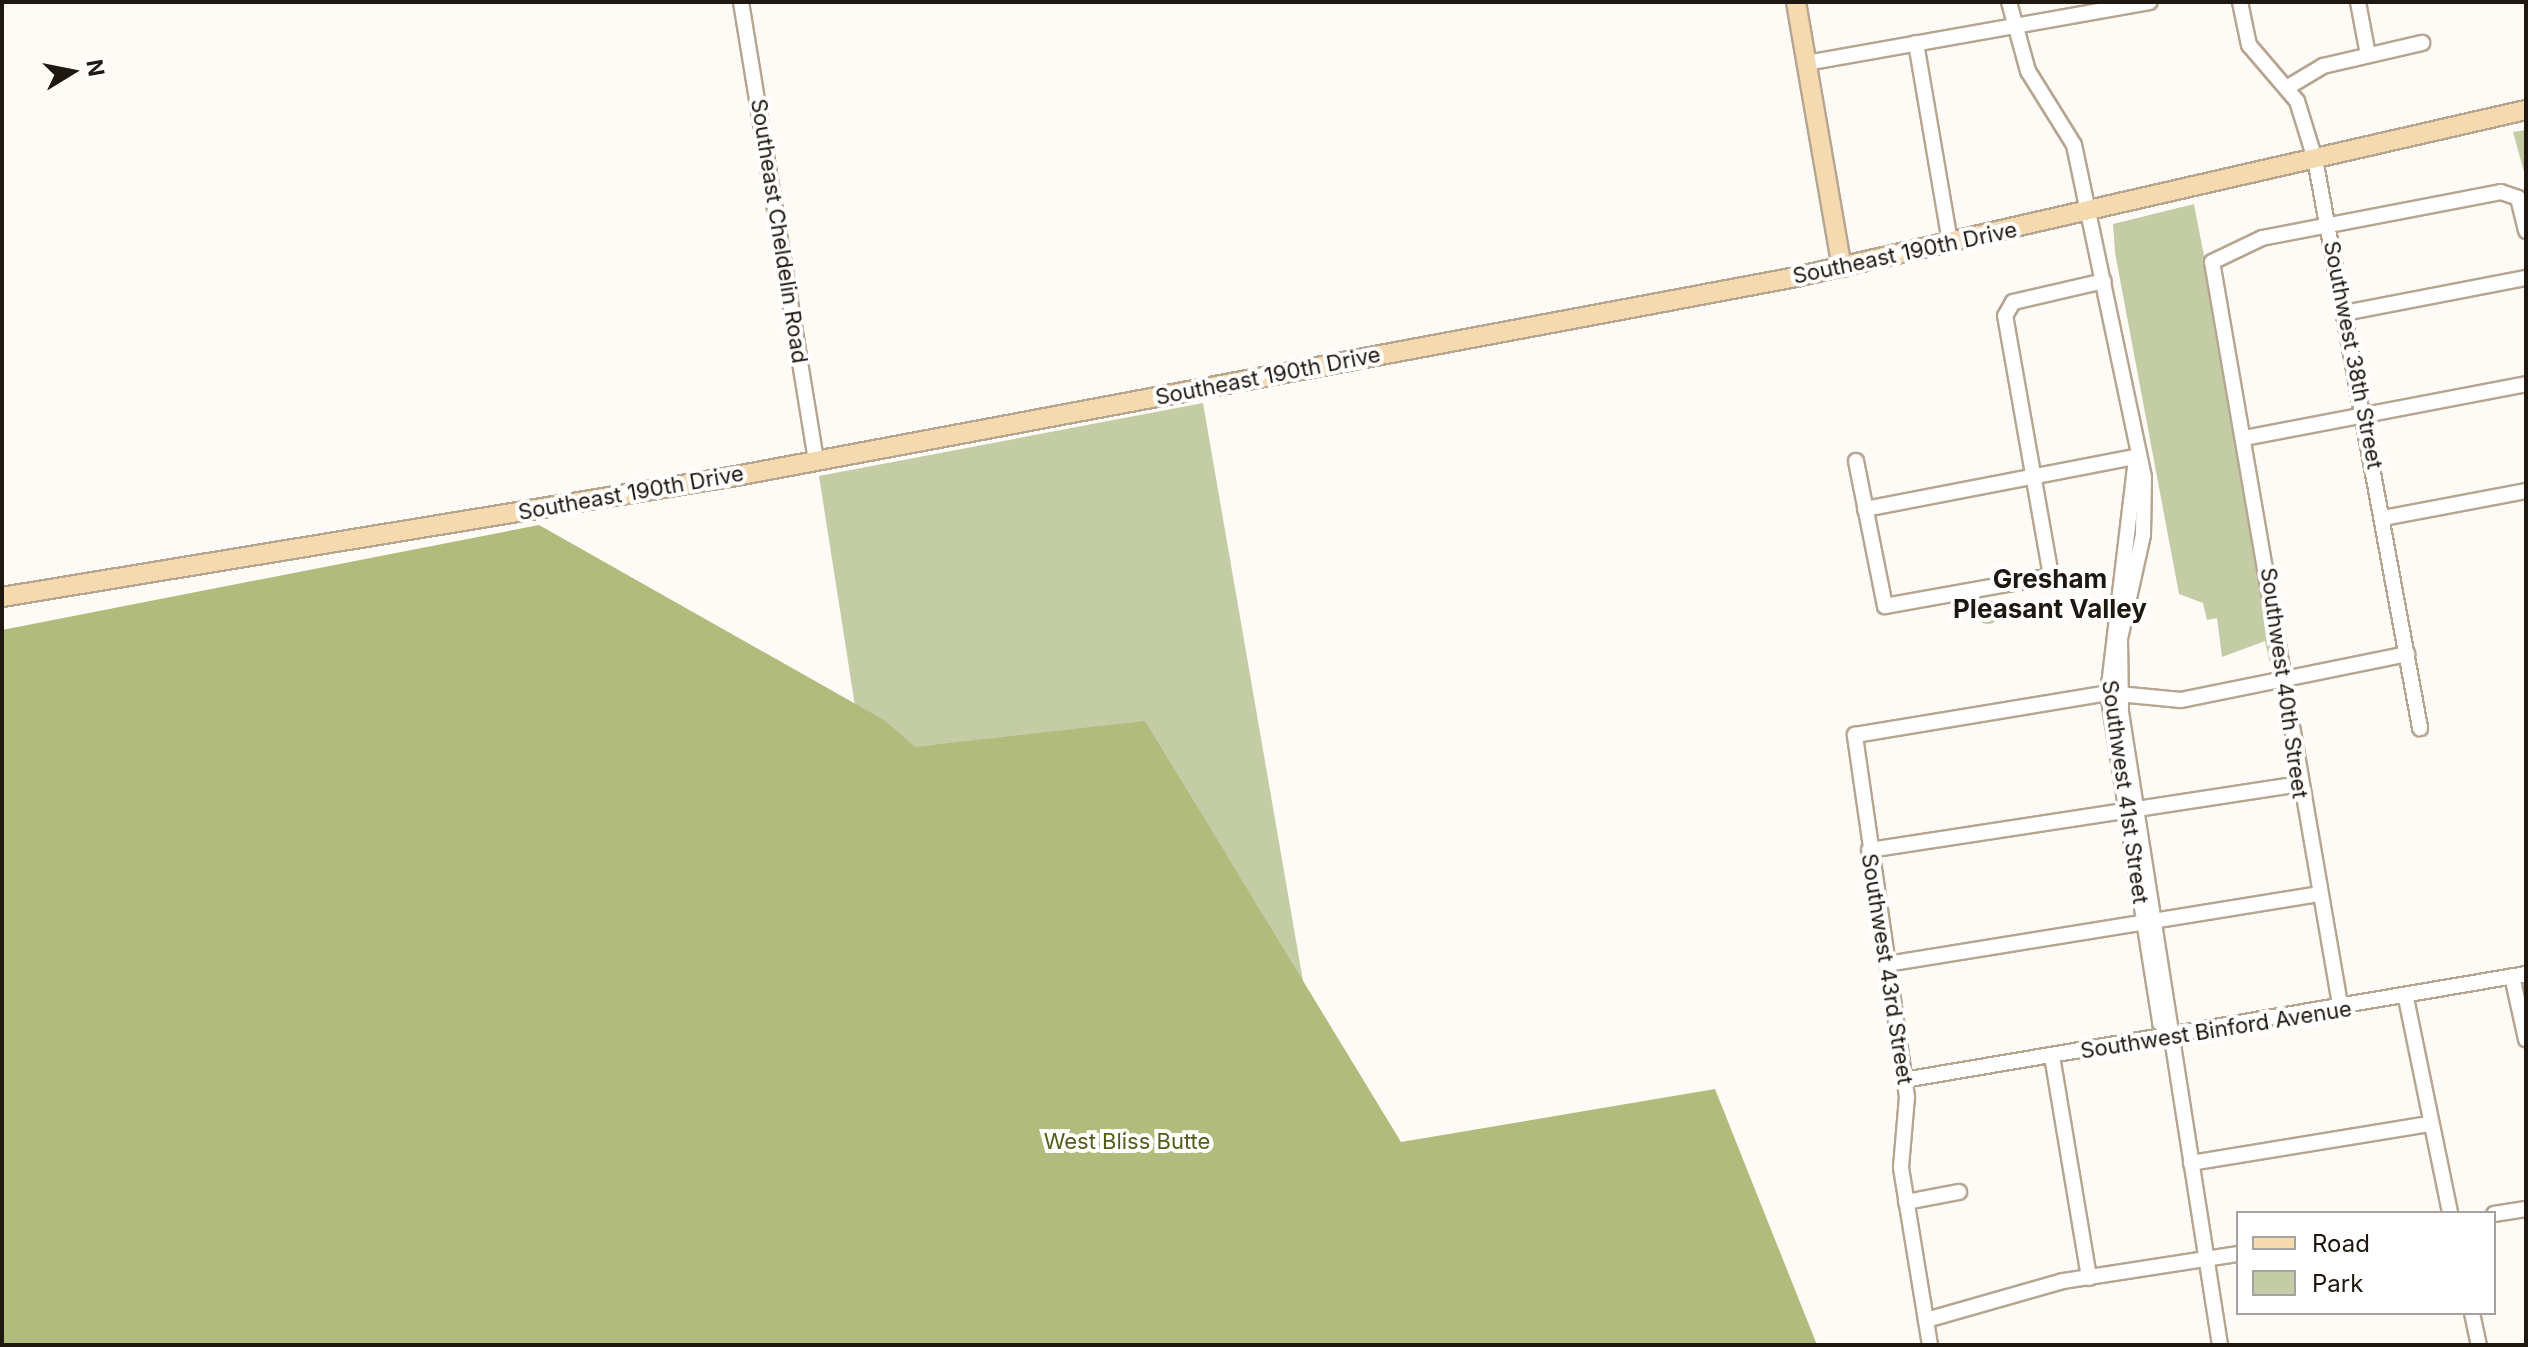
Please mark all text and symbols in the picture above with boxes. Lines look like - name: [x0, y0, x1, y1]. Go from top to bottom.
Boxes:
- north arrow: [32, 32, 112, 112]
- text: N: [81, 57, 110, 78]
- street label: Southeast Cheldelin Road: [745, 97, 813, 365]
- street label: Southeast 190th Drive: [1790, 216, 2020, 290]
- street label: Southwest 38th Street: [2318, 239, 2388, 471]
- street label: Southeast 190th Drive: [1153, 341, 1383, 411]
- street label: Southeast 190th Drive: [516, 460, 746, 526]
- district label: Gresham Pleasant Valley: [1953, 563, 2147, 624]
- street label: Southwest 40th Street: [2255, 566, 2313, 800]
- street label: Southwest 41st Street: [2096, 678, 2154, 906]
- street label: Southwest 43rd Street: [1856, 852, 1918, 1086]
- street label: Southwest Binford Avenue: [2079, 996, 2353, 1064]
- park label: West Bliss Butte: [1044, 1129, 1210, 1155]
- legend: [2236, 1211, 2496, 1315]
- text: Road: [2312, 1229, 2370, 1258]
- text: Park: [2312, 1269, 2363, 1298]

